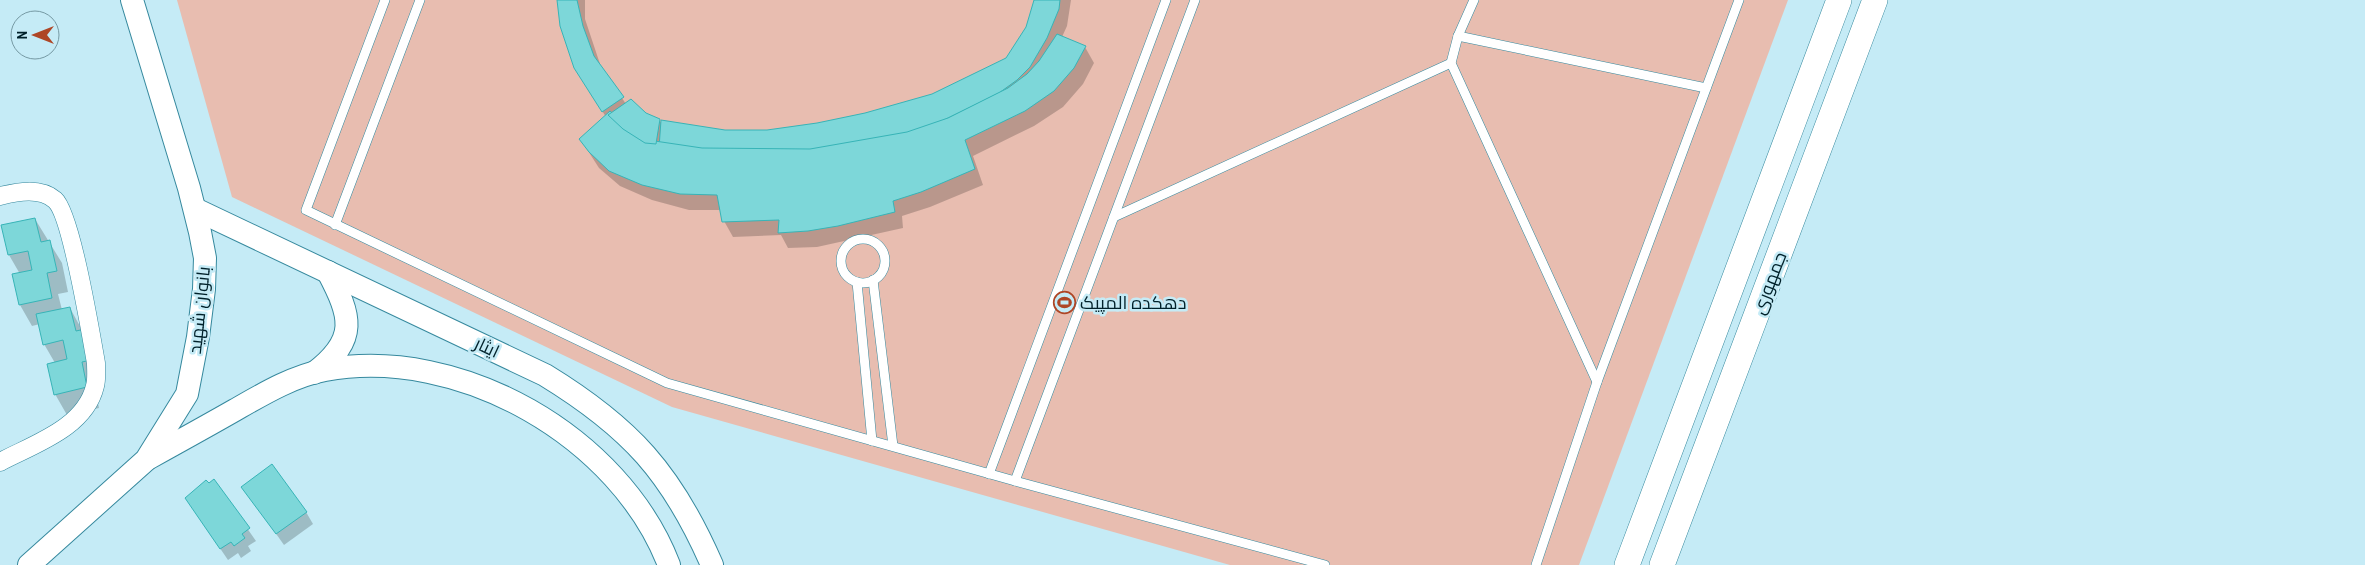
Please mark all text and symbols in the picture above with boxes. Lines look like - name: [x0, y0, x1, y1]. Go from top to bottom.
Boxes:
- north arrow: [10, 10, 60, 60]
- text: N: [13, 31, 31, 39]
- street label: جمهوری: [1746, 248, 1792, 318]
- street label: بانوان شهید: [182, 265, 216, 355]
- sports icon: دهکده المپیک: [1052, 290, 1076, 314]
- place label: دهکده المپیک: [1080, 290, 1186, 315]
- street label: ایثار: [469, 330, 504, 364]

